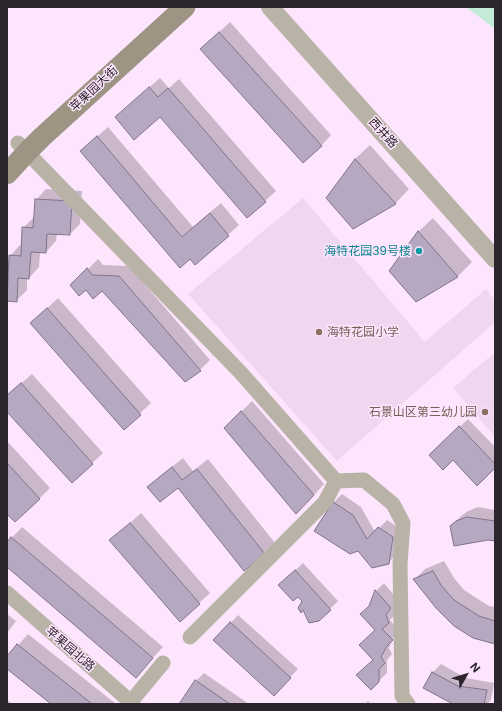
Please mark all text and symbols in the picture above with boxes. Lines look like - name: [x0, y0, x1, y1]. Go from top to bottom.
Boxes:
- street label: 苹果园大街: [67, 63, 121, 115]
- street label: 西井路: [366, 115, 400, 151]
- place label: 海特花园39号楼: [324, 244, 411, 258]
- marker: 海特花园39号楼: [414, 246, 424, 256]
- place label: 海特花园小学: [327, 325, 399, 339]
- marker: 海特花园小学: [314, 327, 324, 337]
- place label: 石景山区第三幼儿园: [369, 405, 477, 419]
- marker: 石景山区第三幼儿园: [480, 407, 490, 417]
- street label: 苹果园北路: [43, 624, 97, 674]
- north arrow: [446, 655, 486, 695]
- text: N: [467, 660, 483, 675]

